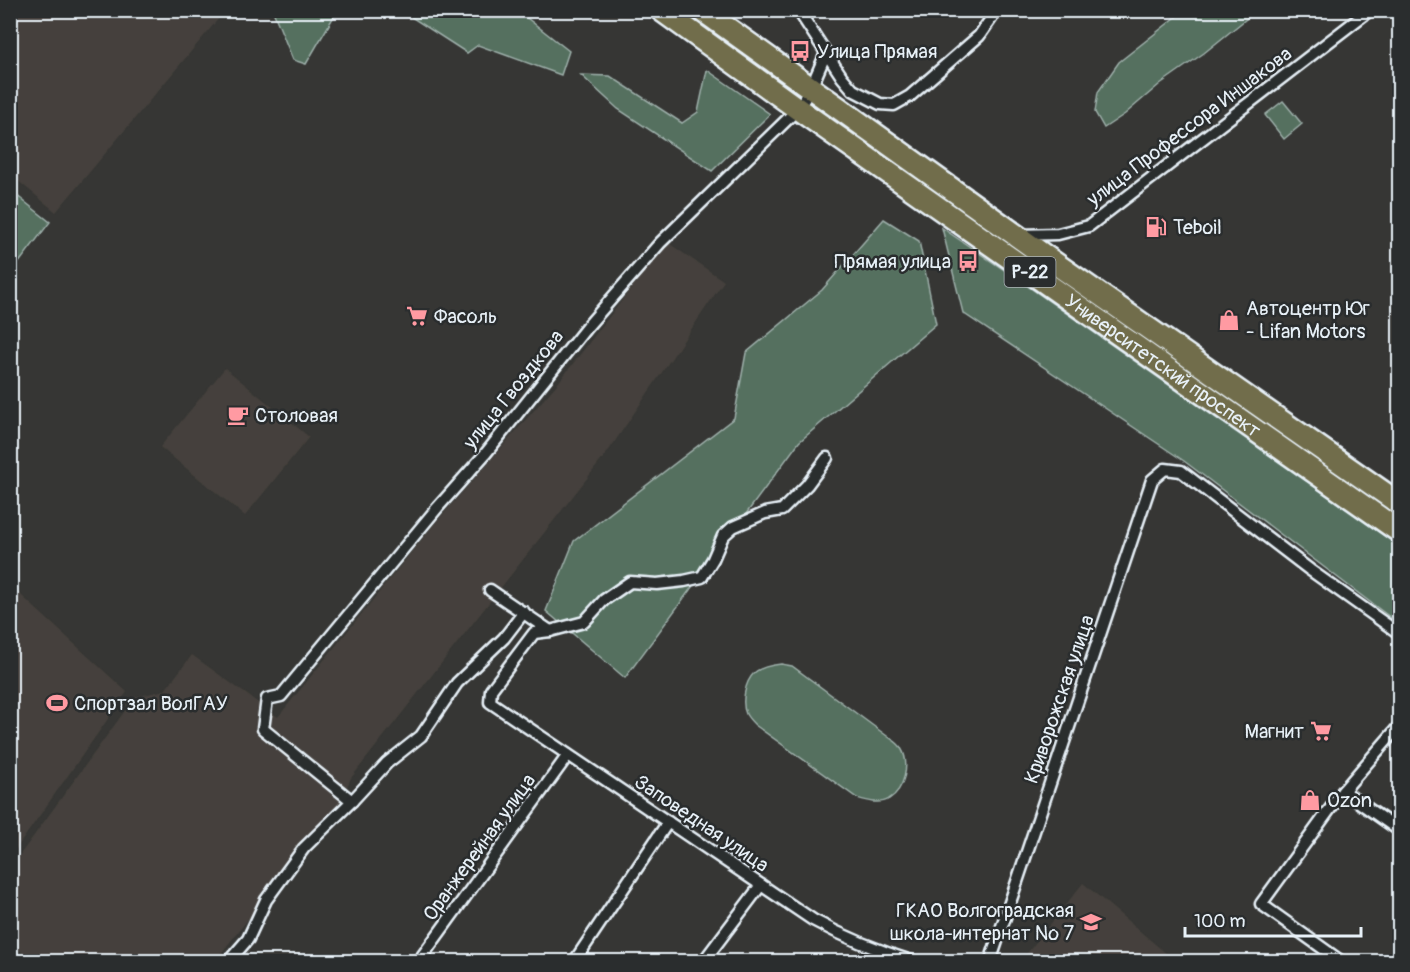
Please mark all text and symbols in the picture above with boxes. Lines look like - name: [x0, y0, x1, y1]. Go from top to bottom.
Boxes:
- bus stop icon: Улица Прямая: [788, 39, 812, 63]
- place label: Улица Прямая: [817, 39, 937, 64]
- street label: улица Профессора Иншакова: [1081, 41, 1297, 212]
- fuel station icon: Teboil: [1144, 215, 1168, 239]
- place label: Teboil: [1173, 215, 1222, 240]
- place label: Прямая улица: [834, 249, 951, 274]
- bus stop icon: Прямая улица: [956, 249, 980, 273]
- road number: Р-22: [1004, 257, 1056, 287]
- street label: Университетский проспект: [1060, 288, 1265, 443]
- place label: Автоцентр Юг - Lifan Motors: [1246, 296, 1370, 344]
- supermarket icon: Фасоль: [405, 304, 429, 328]
- place label: Фасоль: [434, 304, 497, 329]
- shop icon: Автоцентр Юг - Lifan Motors: [1217, 308, 1241, 332]
- street label: улица Гвоздкова: [457, 325, 569, 455]
- cafe icon: Столовая: [226, 403, 250, 427]
- place label: Столовая: [255, 403, 338, 428]
- street label: Криворожская улица: [1019, 612, 1100, 787]
- sports icon: Спортзал ВолГАУ: [45, 691, 69, 715]
- place label: Спортзал ВолГАУ: [74, 691, 228, 716]
- place label: Магнит: [1245, 719, 1304, 744]
- supermarket icon: Магнит: [1309, 719, 1333, 743]
- street label: Оранжерейная улица: [418, 769, 541, 926]
- street label: Заповедная улица: [630, 769, 774, 878]
- shop icon: Ozon: [1298, 788, 1322, 812]
- place label: Ozon: [1327, 788, 1372, 813]
- place label: ГКАО Волгоградская школа-интернат № 7: [889, 898, 1074, 946]
- scale bar: [1185, 900, 1360, 938]
- school or university icon: ГКАО Волгоградская школа-интернат № 7: [1079, 910, 1103, 934]
- text: 100 m: [1194, 910, 1246, 933]

